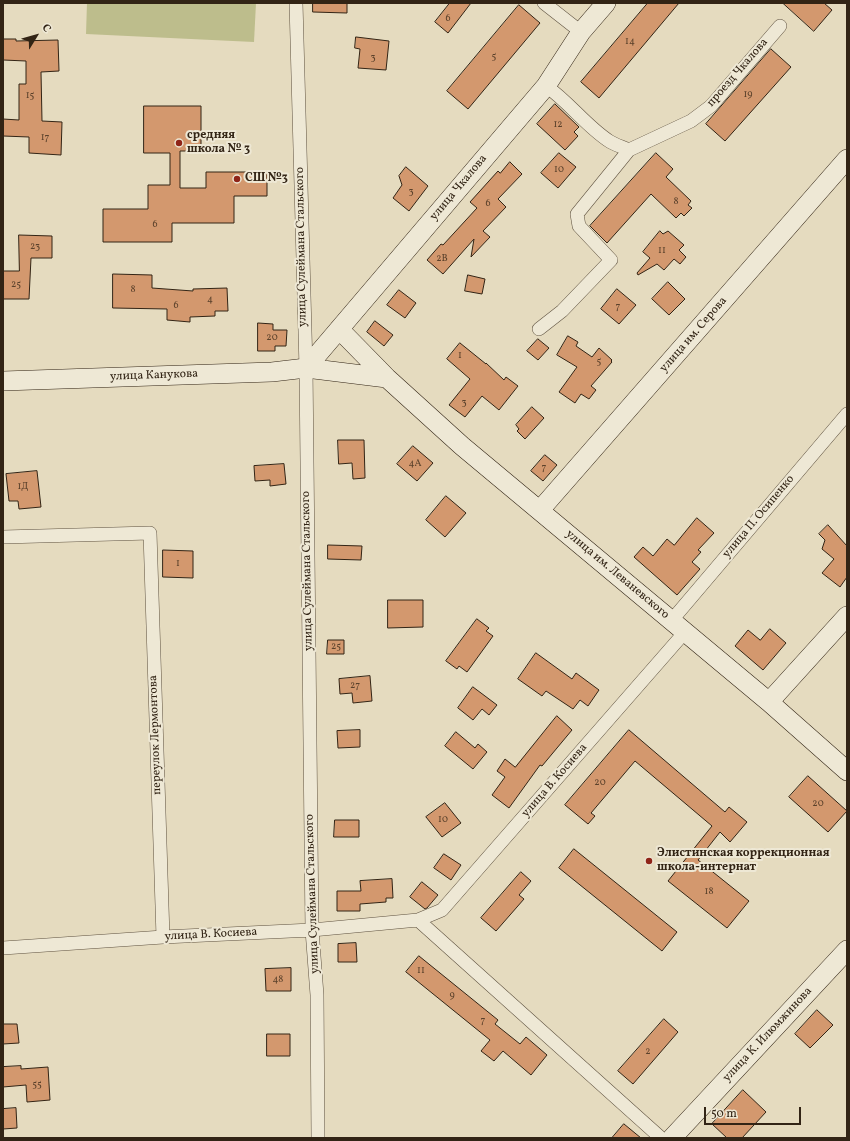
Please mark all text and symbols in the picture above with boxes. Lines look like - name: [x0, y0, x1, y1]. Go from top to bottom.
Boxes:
- house number: 6: [445, 13, 451, 25]
- north arrow: [16, 16, 56, 56]
- text: С: [38, 21, 54, 36]
- house number: 14: [625, 36, 635, 48]
- street label: проезд Чкалова: [704, 36, 772, 110]
- house number: 5: [492, 51, 496, 63]
- house number: 3: [370, 52, 376, 64]
- house number: 19: [743, 89, 753, 101]
- house number: 15: [26, 90, 34, 102]
- house number: 12: [553, 119, 563, 131]
- place label: средняя школа № 3: [187, 129, 250, 157]
- house number: 17: [41, 132, 49, 144]
- marker: средняя школа № 3: [174, 138, 184, 148]
- street label: улица Чкалова: [427, 152, 491, 224]
- house number: 10: [554, 164, 564, 176]
- street label: улица Сулеймана Стальского: [293, 167, 311, 327]
- place label: СШ №3: [245, 172, 288, 186]
- marker: СШ №3: [232, 174, 242, 184]
- house number: 3: [408, 186, 414, 198]
- house number: 8: [673, 196, 679, 208]
- house number: 6: [485, 198, 491, 210]
- house number: 6: [152, 219, 158, 231]
- house number: 23: [30, 241, 40, 253]
- house number: 11: [658, 245, 666, 257]
- house number: 2В: [436, 253, 448, 265]
- house number: 25: [11, 279, 21, 291]
- house number: 8: [130, 284, 136, 296]
- house number: 4: [207, 294, 213, 306]
- street label: улица им. Серова: [657, 294, 731, 376]
- house number: 6: [173, 300, 179, 312]
- house number: 7: [616, 301, 620, 313]
- house number: 20: [266, 332, 278, 344]
- house number: 1: [458, 350, 462, 362]
- house number: 5: [597, 356, 601, 368]
- street label: улица Канукова: [110, 367, 198, 385]
- house number: 3: [461, 397, 467, 409]
- house number: 4А: [408, 458, 422, 470]
- house number: 7: [542, 462, 546, 474]
- street label: улица П. Осипенко: [720, 473, 798, 561]
- house number: 1Д: [17, 481, 29, 493]
- street label: улица Сулеймана Стальского: [299, 491, 317, 651]
- street label: улица им. Леваневского: [562, 527, 672, 623]
- house number: 1: [176, 558, 180, 570]
- house number: 25: [331, 641, 341, 653]
- street label: переулок Лермонтова: [147, 675, 165, 795]
- house number: 27: [350, 680, 360, 692]
- street label: улица В. Косиева: [519, 741, 591, 821]
- house number: 20: [594, 777, 606, 789]
- house number: 20: [812, 798, 824, 810]
- street label: улица Сулеймана Стальского: [303, 814, 323, 974]
- house number: 10: [438, 814, 448, 826]
- place label: Элистинская коррекционная школа-интернат: [657, 847, 830, 875]
- marker: Элистинская коррекционная школа-интернат: [644, 856, 654, 866]
- house number: 18: [705, 886, 713, 898]
- street label: улица В. Косиева: [164, 925, 258, 945]
- house number: 11: [417, 965, 425, 977]
- house number: 48: [273, 974, 283, 986]
- street label: улица К. Илюмжинова: [720, 985, 816, 1085]
- house number: 9: [449, 990, 455, 1002]
- house number: 7: [481, 1015, 485, 1027]
- house number: 2: [645, 1046, 651, 1058]
- house number: 55: [32, 1079, 42, 1091]
- scale bar: [706, 1099, 803, 1125]
- text: 50 m: [711, 1106, 737, 1122]

